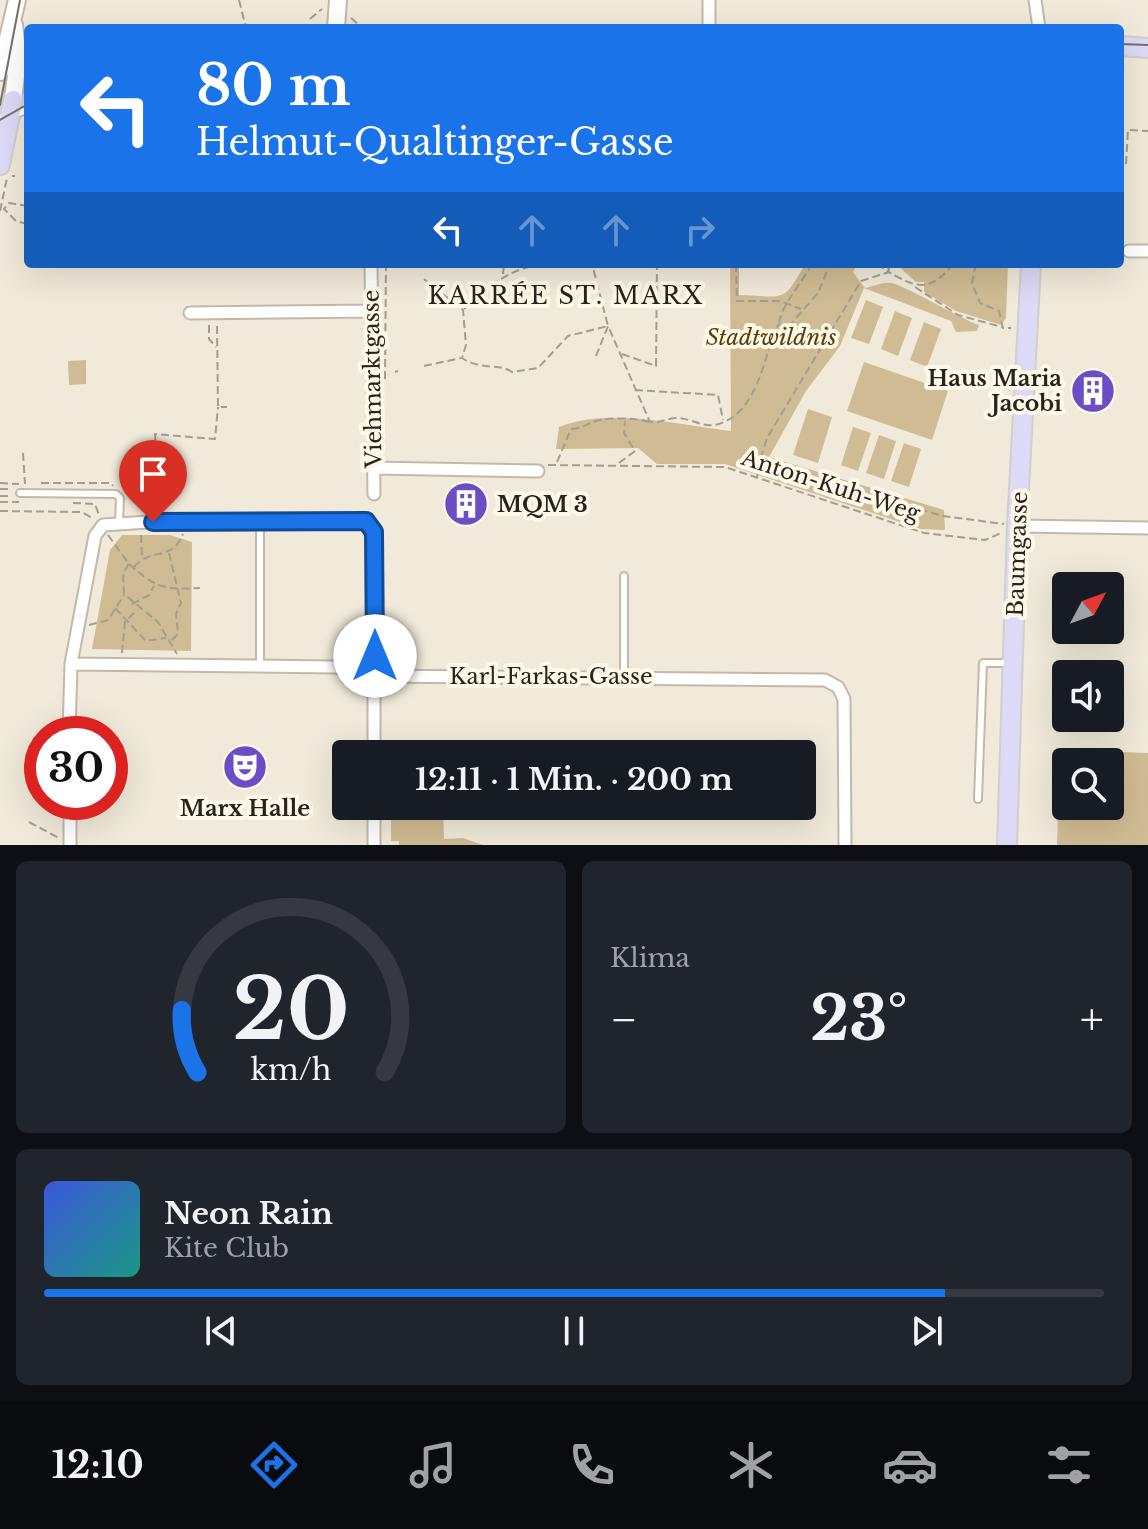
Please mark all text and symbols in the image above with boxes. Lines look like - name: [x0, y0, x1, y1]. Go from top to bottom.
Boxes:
- text: 80 m: [196, 51, 351, 120]
- icon: left: [64, 56, 168, 160]
- text: Helmut-Qualtinger-Gasse: [196, 120, 674, 165]
- icon: left: [426, 208, 470, 252]
- icon: ahead: [510, 208, 554, 252]
- icon: ahead: [594, 208, 638, 252]
- icon: right: [678, 208, 722, 252]
- district label: KARRÉE ST. MARX: [428, 281, 704, 310]
- street label: Viehmarktgasse: [357, 290, 388, 469]
- park label: Stadtwildnis: [706, 324, 836, 351]
- place label: Haus Maria Jacobi: [928, 365, 1062, 417]
- building icon: Haus Maria Jacobi: [1069, 367, 1117, 415]
- pin: [119, 440, 187, 522]
- street label: Anton-Kuh-Weg: [737, 444, 924, 527]
- icon: arrive: [131, 452, 175, 496]
- building icon: MQM 3: [442, 480, 490, 528]
- place label: MQM 3: [497, 491, 588, 518]
- street label: Baumgasse: [1002, 491, 1033, 617]
- north arrow: [1052, 572, 1124, 644]
- map controls: [1052, 572, 1124, 820]
- position arrow: [333, 614, 417, 698]
- button: sound: [1052, 660, 1124, 732]
- street label: Karl-Farkas-Gasse: [449, 663, 653, 690]
- speed limit sign: 30: [24, 716, 128, 820]
- theatre icon: Marx Halle: [221, 743, 269, 791]
- button: search: [1052, 748, 1124, 820]
- text: 12:11 · 1 Min. · 200 m: [415, 761, 733, 798]
- place label: Marx Halle: [180, 795, 310, 822]
- text: Klima: [610, 942, 690, 974]
- text: 20: [233, 958, 349, 1061]
- text: 23°: [810, 982, 908, 1056]
- text: −: [610, 992, 638, 1047]
- text: +: [1080, 992, 1104, 1047]
- text: km/h: [250, 1052, 332, 1088]
- text: Neon Rain: [164, 1195, 333, 1232]
- text: Kite Club: [164, 1232, 289, 1264]
- icon: previous: [199, 1309, 243, 1353]
- icon: pause: [552, 1309, 596, 1353]
- icon: next: [905, 1309, 949, 1353]
- icon: directions: [246, 1437, 302, 1493]
- icon: music: [405, 1437, 461, 1493]
- icon: phone: [564, 1437, 620, 1493]
- icon: climate: [723, 1437, 779, 1493]
- icon: car: [882, 1437, 938, 1493]
- icon: filters: [1041, 1437, 1097, 1493]
- text: 12:10: [51, 1443, 144, 1488]

